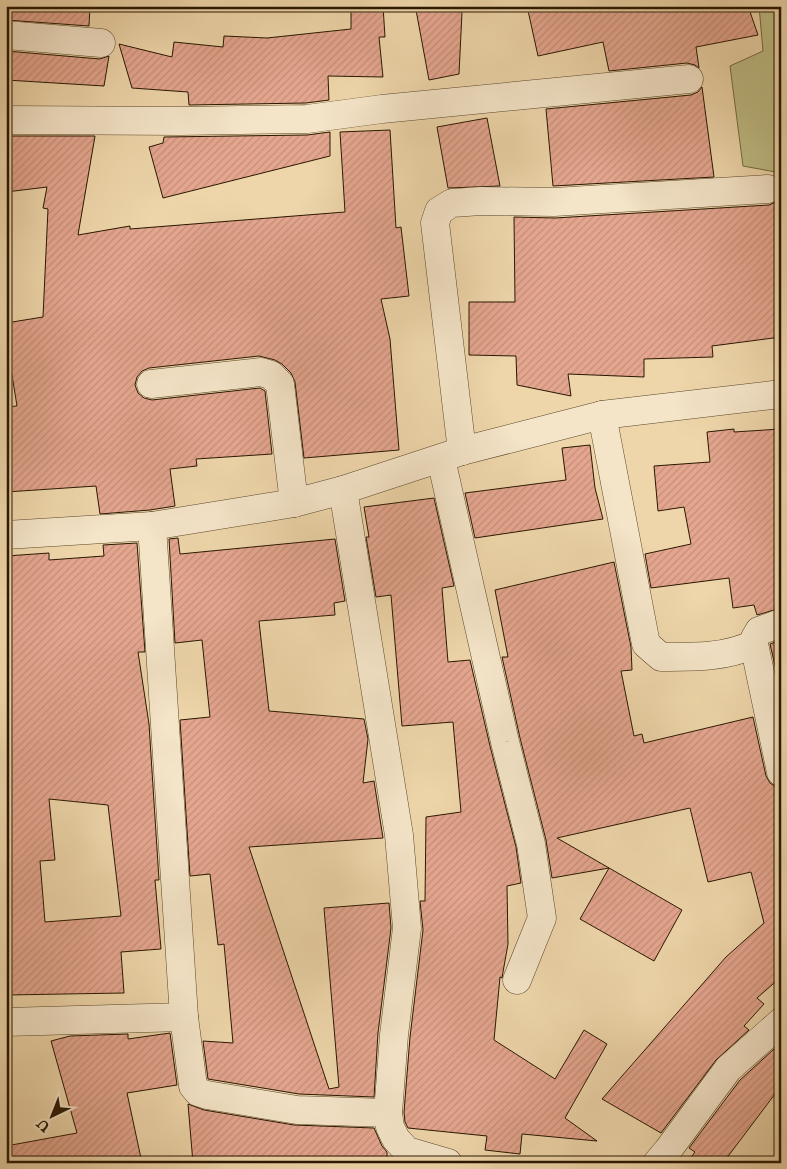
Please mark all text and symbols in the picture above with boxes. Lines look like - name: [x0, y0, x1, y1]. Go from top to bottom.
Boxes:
- north arrow: [28, 1092, 78, 1142]
- text: U: [33, 1113, 55, 1136]

